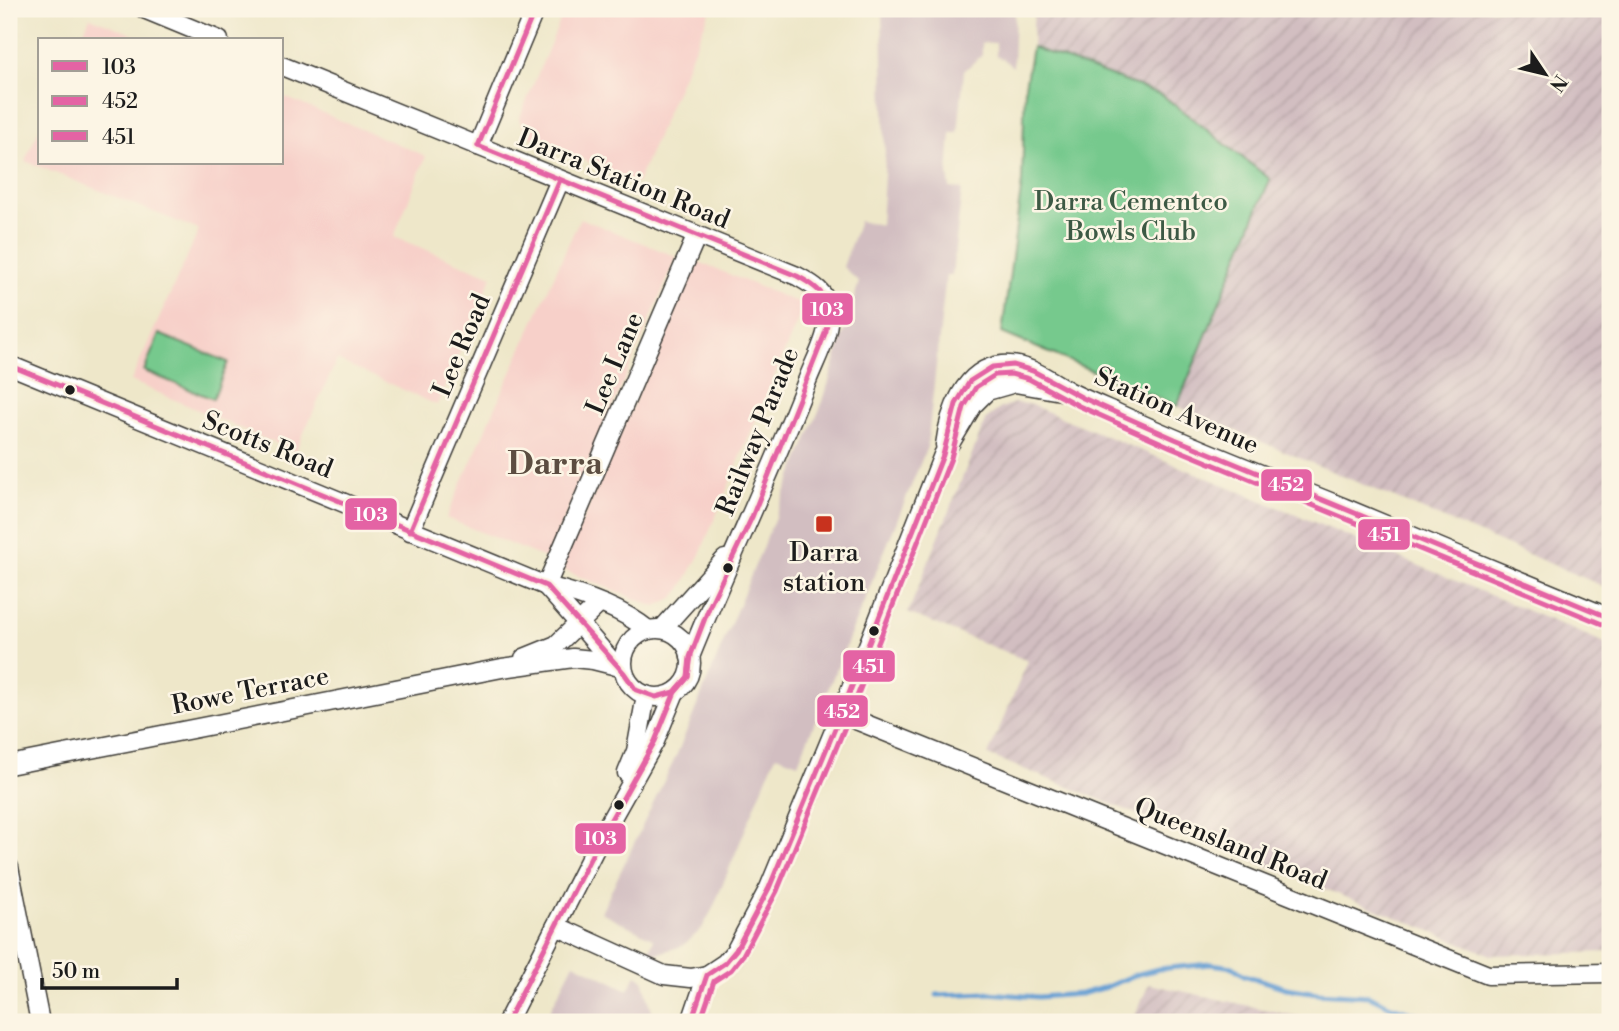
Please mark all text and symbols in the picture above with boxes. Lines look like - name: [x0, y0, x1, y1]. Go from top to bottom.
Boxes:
- legend: [38, 38, 284, 164]
- north arrow: [1510, 38, 1580, 108]
- text: 103: [102, 55, 136, 81]
- text: N: [1544, 70, 1572, 96]
- text: 452: [102, 89, 138, 115]
- street label: Darra Station Road: [513, 122, 735, 236]
- text: 451: [102, 125, 135, 151]
- park label: Darra Cementco Bowls Club: [1034, 186, 1228, 248]
- street label: Lee Road: [426, 289, 498, 402]
- line badge: 103: [801, 292, 854, 326]
- text: 103: [810, 298, 844, 322]
- street label: Lee Lane: [579, 308, 651, 419]
- street label: Railway Parade: [710, 342, 806, 520]
- street label: Station Avenue: [1089, 360, 1264, 461]
- unlabelled marker: [63, 383, 77, 397]
- street label: Scotts Road: [198, 404, 338, 486]
- district label: Darra: [507, 444, 604, 485]
- line badge: 452: [1260, 468, 1313, 502]
- text: 452: [1268, 473, 1304, 497]
- line badge: 103: [344, 497, 398, 531]
- text: 103: [354, 503, 388, 527]
- marker: Darra station: [814, 514, 834, 534]
- line badge: 451: [1357, 518, 1411, 551]
- text: 451: [1367, 523, 1401, 547]
- place label: Darra station: [783, 537, 865, 599]
- unlabelled marker: [721, 561, 735, 575]
- unlabelled marker: [867, 624, 881, 638]
- line badge: 451: [842, 649, 896, 683]
- text: 451: [852, 655, 886, 679]
- street label: Rowe Terrace: [169, 660, 332, 722]
- line badge: 452: [816, 694, 869, 728]
- text: 452: [824, 700, 860, 724]
- street label: Queensland Road: [1130, 791, 1332, 897]
- unlabelled marker: [612, 798, 626, 812]
- line badge: 103: [574, 822, 627, 855]
- text: 103: [583, 827, 617, 851]
- scale bar: [42, 947, 177, 991]
- text: 50 m: [52, 959, 100, 985]

